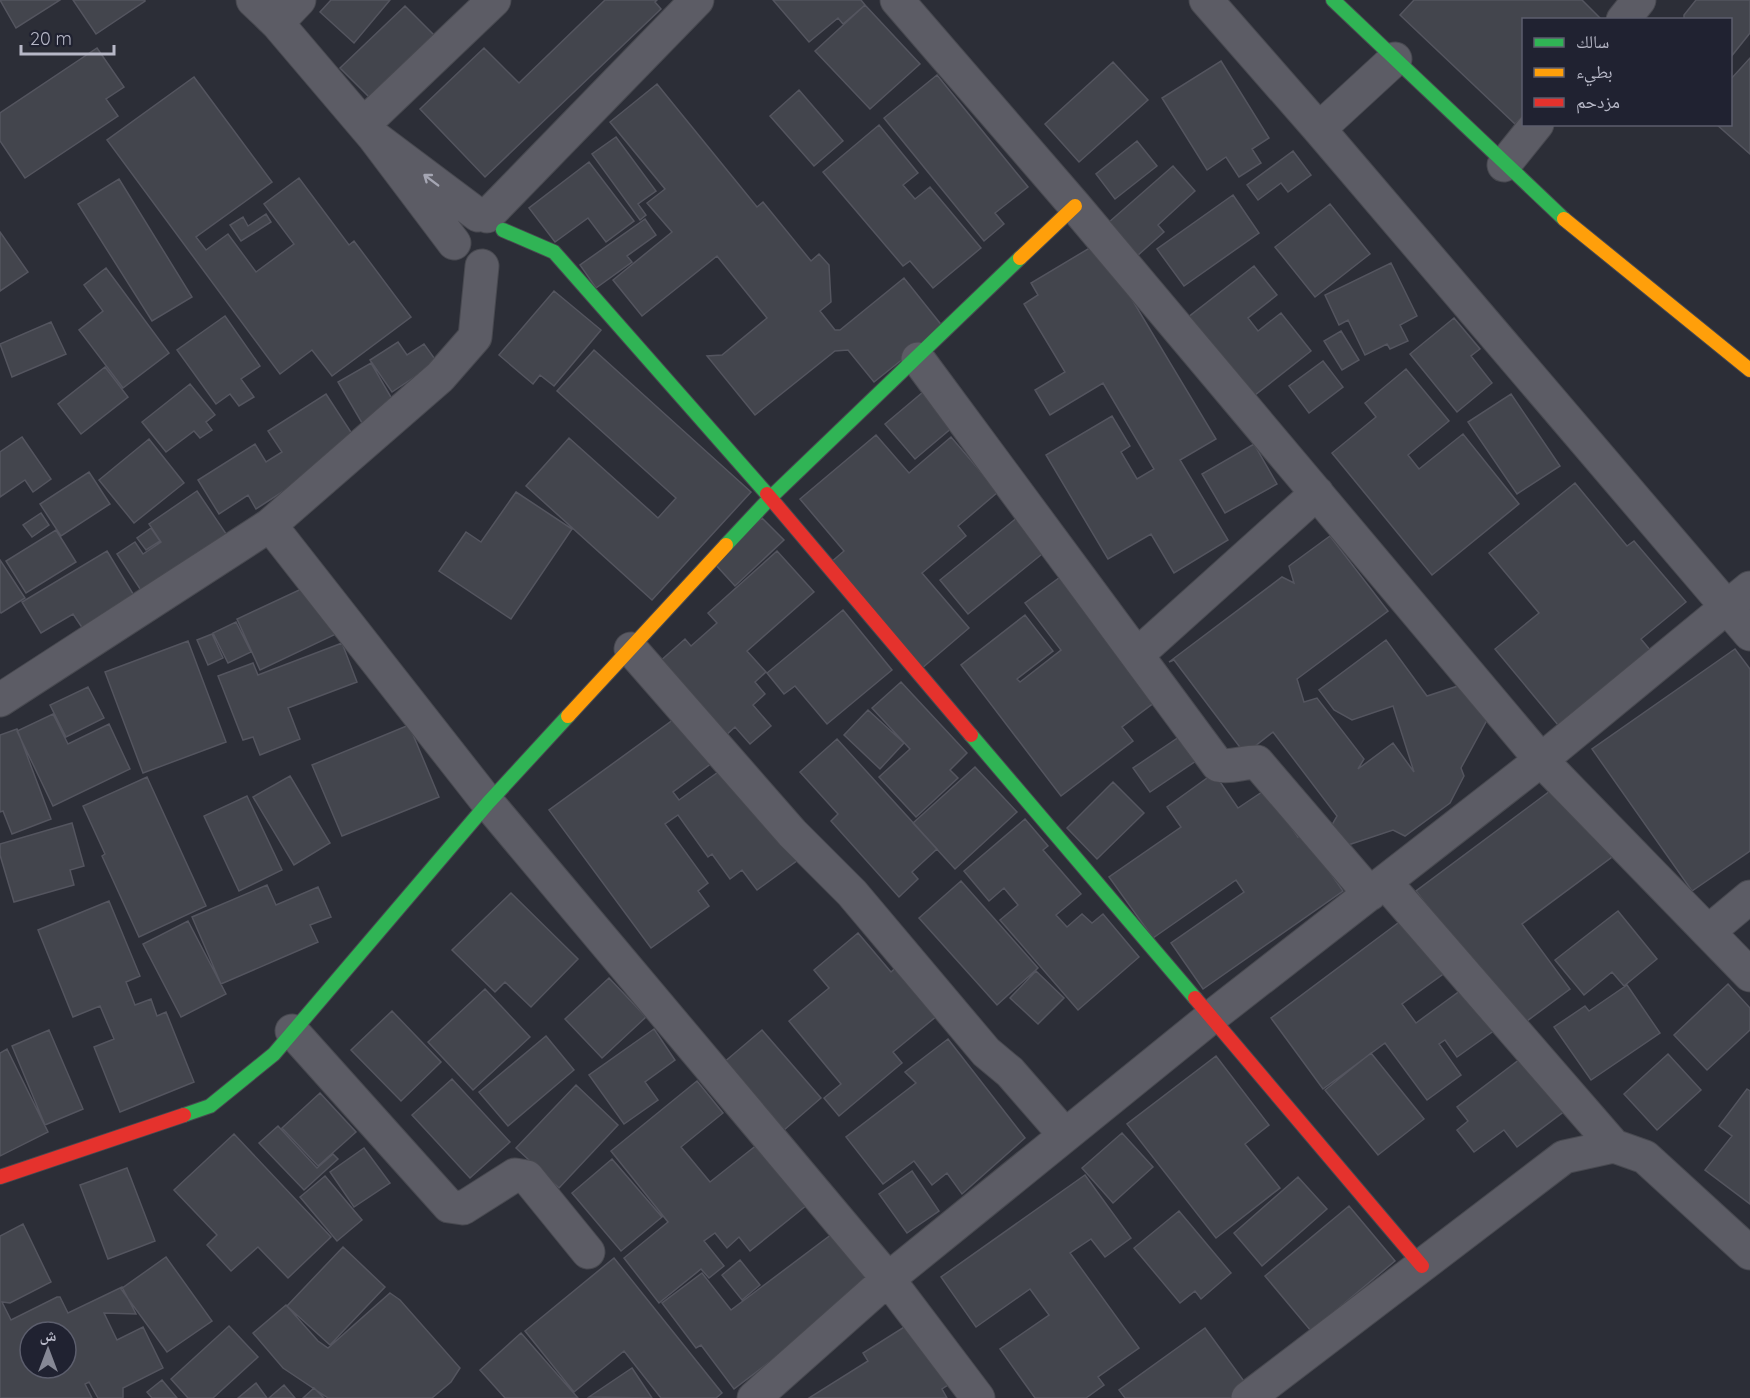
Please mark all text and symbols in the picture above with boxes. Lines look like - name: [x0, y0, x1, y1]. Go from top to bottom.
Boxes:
- scale bar: [21, 18, 114, 56]
- legend: [1522, 18, 1732, 126]
- text: 20 m: [30, 27, 72, 50]
- text: سالك: [1576, 30, 1609, 53]
- text: بطيء: [1576, 60, 1613, 87]
- text: مزدحم: [1576, 90, 1620, 114]
- one-way arrow: [424, 174, 440, 186]
- north arrow: [18, 1320, 78, 1380]
- text: ش: [40, 1325, 57, 1345]

